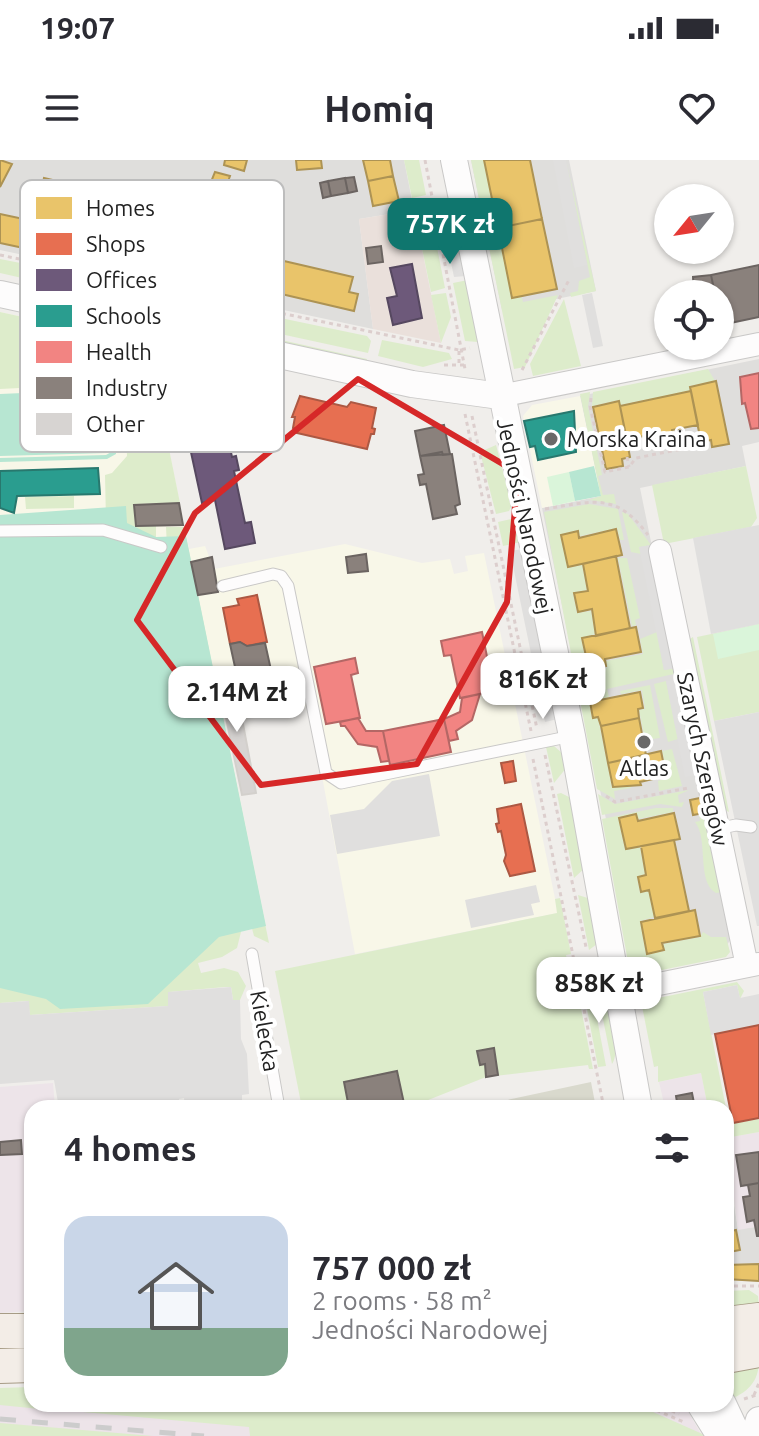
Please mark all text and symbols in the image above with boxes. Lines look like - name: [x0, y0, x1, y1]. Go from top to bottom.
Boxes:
- text: 19:07: [40, 11, 115, 45]
- icon: menu: [40, 86, 84, 130]
- icon: heart: [675, 86, 719, 130]
- text: Homiq: [324, 88, 435, 129]
- legend: [20, 180, 284, 452]
- north arrow: [654, 184, 734, 264]
- map controls: [654, 184, 734, 360]
- text: Homes: [86, 195, 155, 220]
- pin: 757K zł: [376, 198, 524, 266]
- text: 757K zł: [405, 209, 495, 238]
- text: Shops: [86, 231, 145, 256]
- text: Offices: [86, 267, 157, 292]
- button: locate: [654, 280, 734, 360]
- text: Schools: [86, 303, 161, 328]
- text: Health: [86, 339, 152, 364]
- text: Industry: [86, 375, 168, 400]
- text: Other: [86, 411, 145, 436]
- street label: Jedności Narodowej: [492, 416, 558, 616]
- place label: Morska Kraina: [567, 426, 707, 451]
- marker: Morska Kraina: [542, 430, 560, 448]
- pin: 816K zł: [469, 653, 617, 721]
- text: 816K zł: [498, 664, 588, 693]
- pin: 2.14M zł: [154, 666, 320, 734]
- street label: Szarych Szeregów: [673, 670, 734, 848]
- text: 2.14M zł: [186, 677, 288, 706]
- marker: Atlas: [635, 733, 653, 751]
- place label: Atlas: [619, 755, 669, 780]
- pin: 858K zł: [525, 957, 673, 1025]
- text: 858K zł: [554, 968, 644, 997]
- street label: Kielecka: [246, 988, 285, 1073]
- icon: filters: [650, 1126, 694, 1170]
- text: 4 homes: [64, 1129, 197, 1167]
- icon: home: [128, 1248, 224, 1344]
- text: 757 000 zł: [312, 1248, 471, 1286]
- text: 2 rooms · 58 m²: [312, 1286, 492, 1315]
- text: Jedności Narodowej: [312, 1315, 548, 1344]

